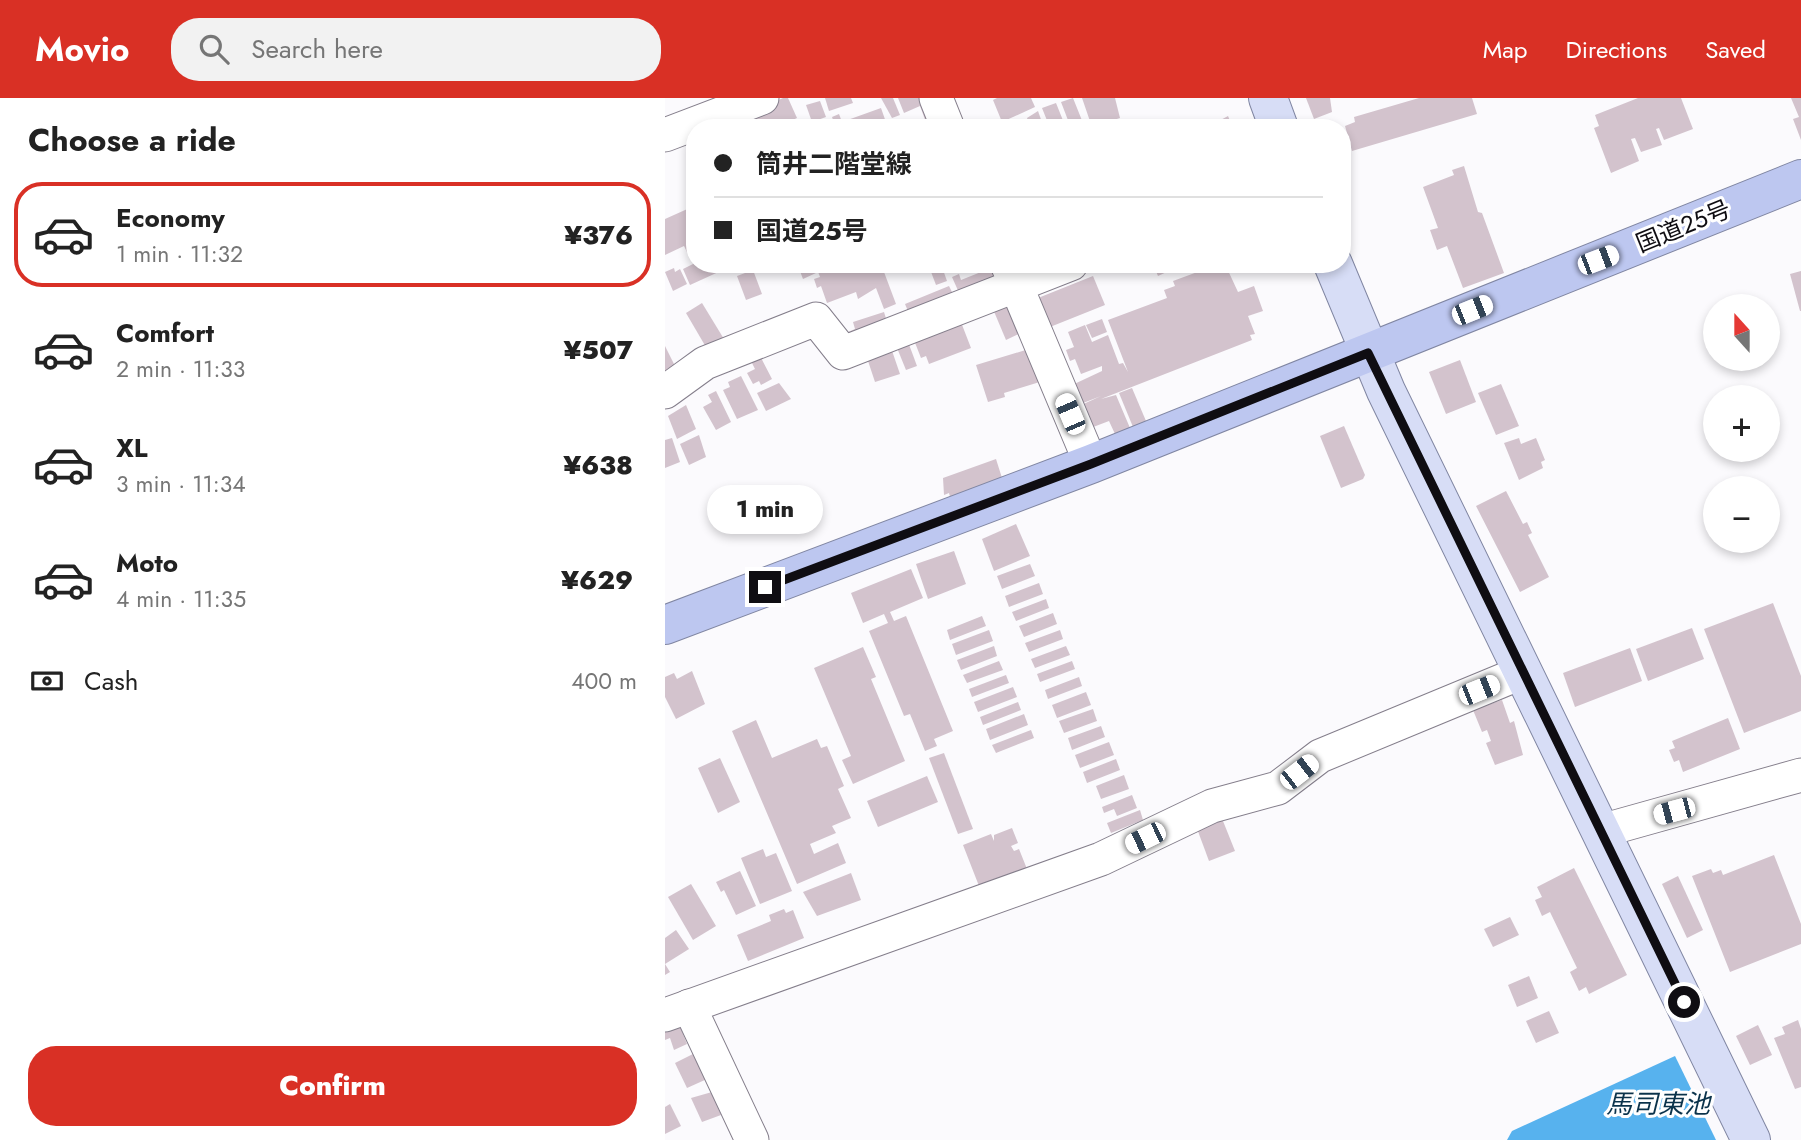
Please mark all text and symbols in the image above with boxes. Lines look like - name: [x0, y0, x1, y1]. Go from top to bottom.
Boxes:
- search box: [171, 18, 661, 81]
- text: Movio: [35, 26, 129, 73]
- icon: search: [195, 30, 233, 68]
- text: Search here: [251, 30, 383, 68]
- text: Map: [1483, 32, 1528, 67]
- text: Directions: [1566, 32, 1667, 67]
- text: Saved: [1705, 32, 1766, 67]
- text: Choose a ride: [28, 117, 236, 163]
- text: 筒井二階堂線: [756, 145, 912, 183]
- street label: 国道25号: [1630, 191, 1736, 261]
- text: Economy: [116, 199, 225, 237]
- icon: car: [32, 203, 95, 266]
- text: 国道25号: [756, 212, 868, 250]
- text: ¥376: [564, 216, 633, 254]
- text: 1 min · 11:32: [116, 237, 243, 271]
- car: [1575, 243, 1622, 277]
- car: [1449, 292, 1496, 328]
- north arrow: [1703, 294, 1780, 371]
- map controls: [1703, 294, 1780, 553]
- text: Comfort: [116, 314, 214, 352]
- icon: car: [32, 318, 95, 381]
- text: ¥507: [564, 331, 633, 369]
- text: 2 min · 11:33: [116, 352, 245, 386]
- button: +: [1703, 385, 1780, 462]
- car: [1053, 391, 1088, 437]
- text: XL: [116, 429, 148, 467]
- icon: car: [32, 433, 95, 496]
- text: ¥638: [563, 446, 633, 484]
- text: 3 min · 11:34: [116, 467, 246, 501]
- button: −: [1703, 476, 1780, 553]
- callout: 1 min: [707, 486, 823, 534]
- text: 1 min: [736, 492, 794, 526]
- text: Moto: [116, 544, 178, 582]
- icon: car: [32, 548, 95, 611]
- text: ¥629: [561, 561, 633, 599]
- route end: [749, 571, 781, 603]
- text: 4 min · 11:35: [116, 582, 246, 616]
- icon: cash: [28, 662, 66, 700]
- text: Cash: [84, 662, 138, 700]
- text: 400 m: [571, 664, 637, 698]
- car: [1456, 672, 1503, 708]
- car: [1276, 751, 1323, 793]
- car: [1651, 795, 1698, 827]
- car: [1122, 819, 1169, 857]
- route start: [1668, 986, 1700, 1018]
- button: Confirm: [28, 1046, 637, 1126]
- water label: 馬司東池: [1606, 1085, 1713, 1123]

